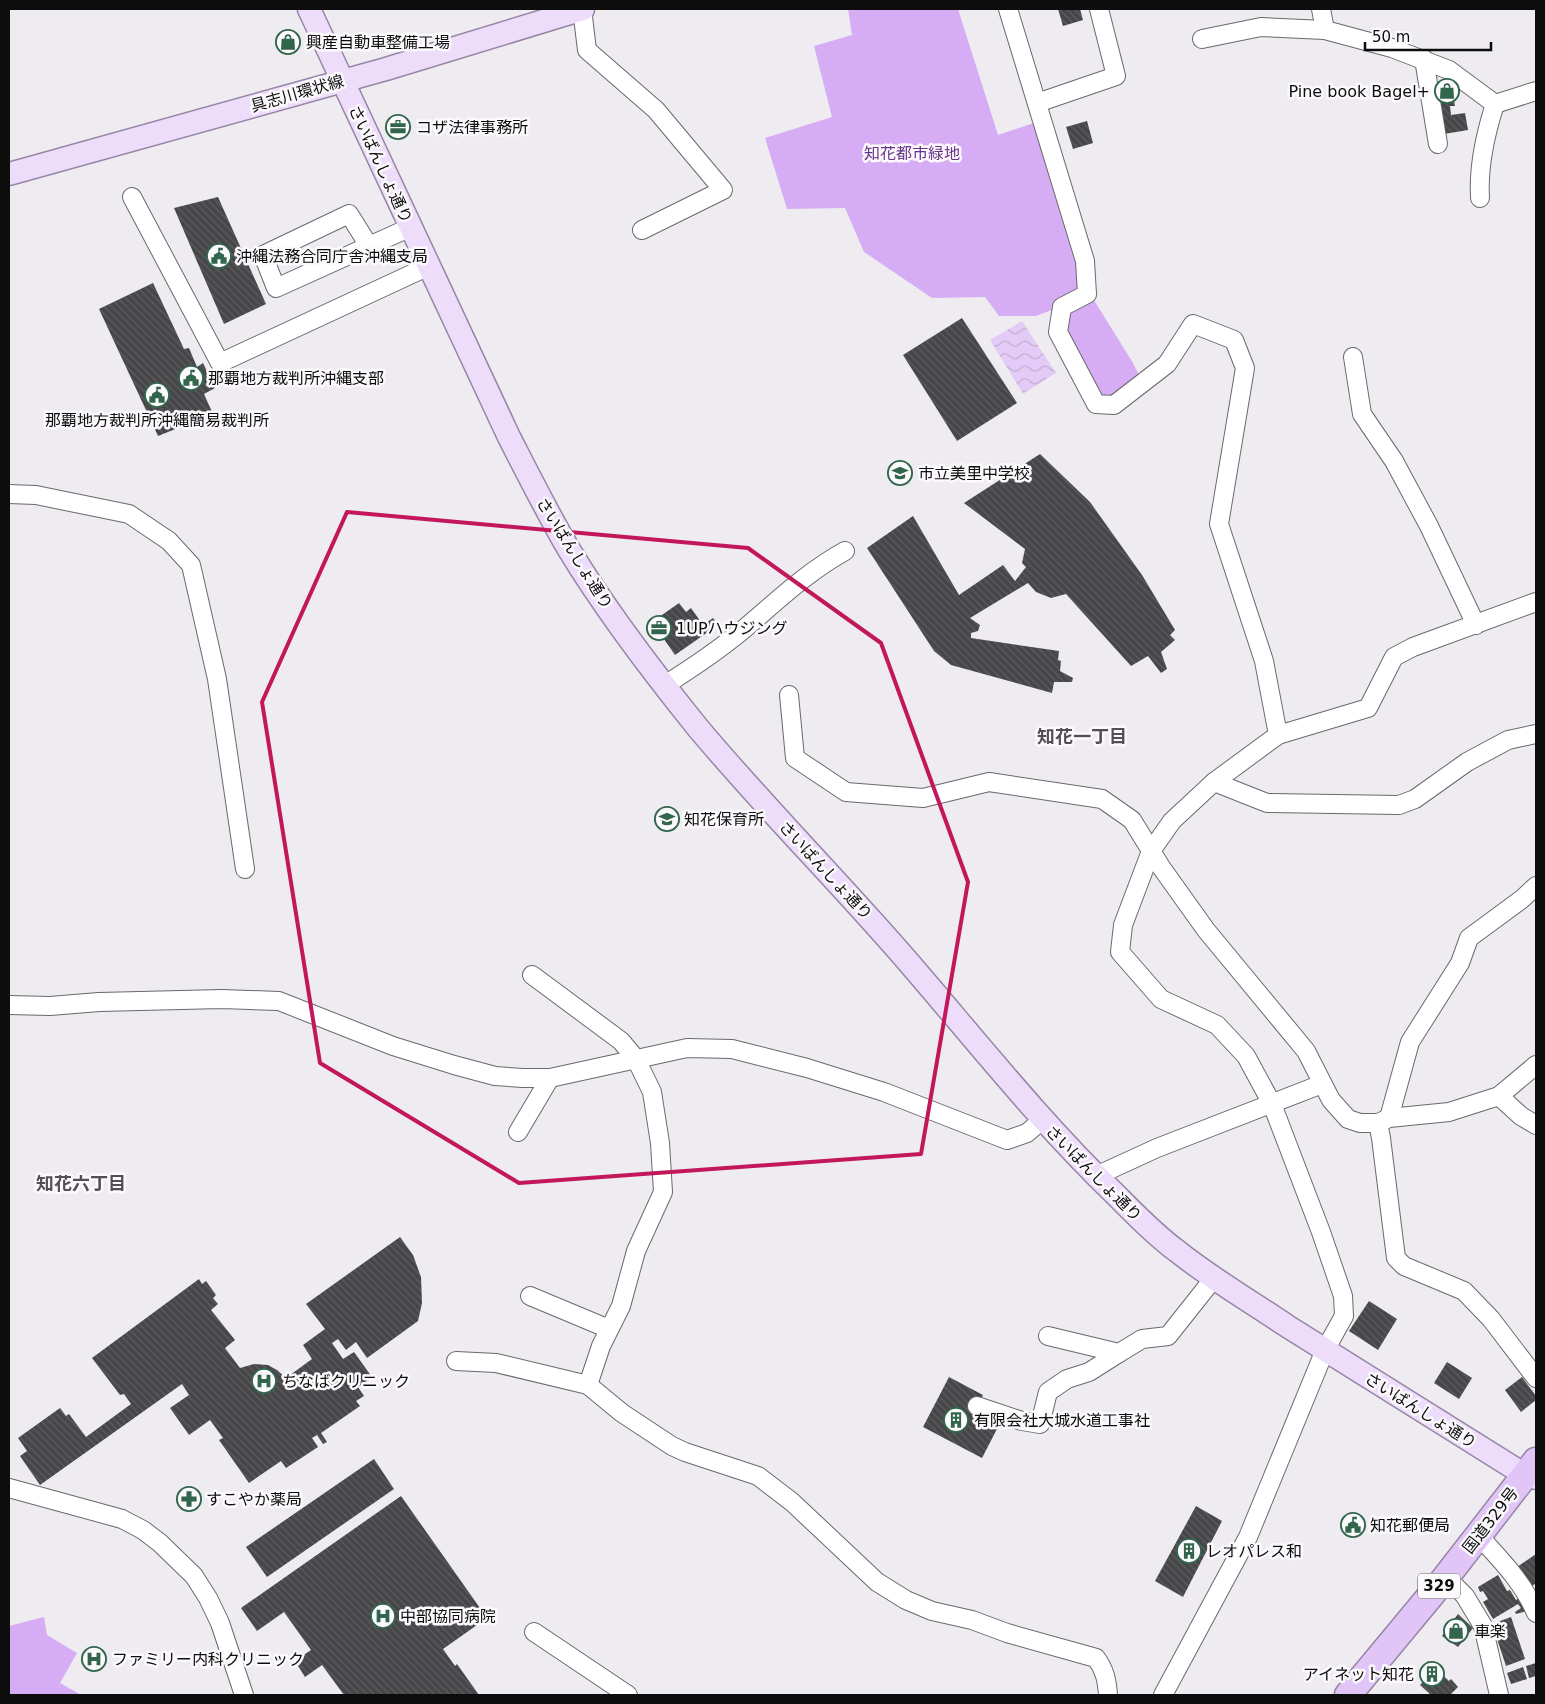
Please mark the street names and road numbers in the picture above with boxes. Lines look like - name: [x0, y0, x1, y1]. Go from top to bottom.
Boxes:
- street label: 具志川環状線: [248, 71, 346, 116]
- street label: さいばんしょ通り: [345, 102, 416, 226]
- street label: さいばんしょ通り: [533, 494, 617, 613]
- street label: さいばんしょ通り: [775, 817, 876, 924]
- street label: さいばんしょ通り: [1042, 1121, 1146, 1225]
- street label: さいばんしょ通り: [1361, 1368, 1480, 1452]
- street label: 国道329号: [1459, 1484, 1522, 1557]
- road number: 329: [1418, 1574, 1460, 1598]

